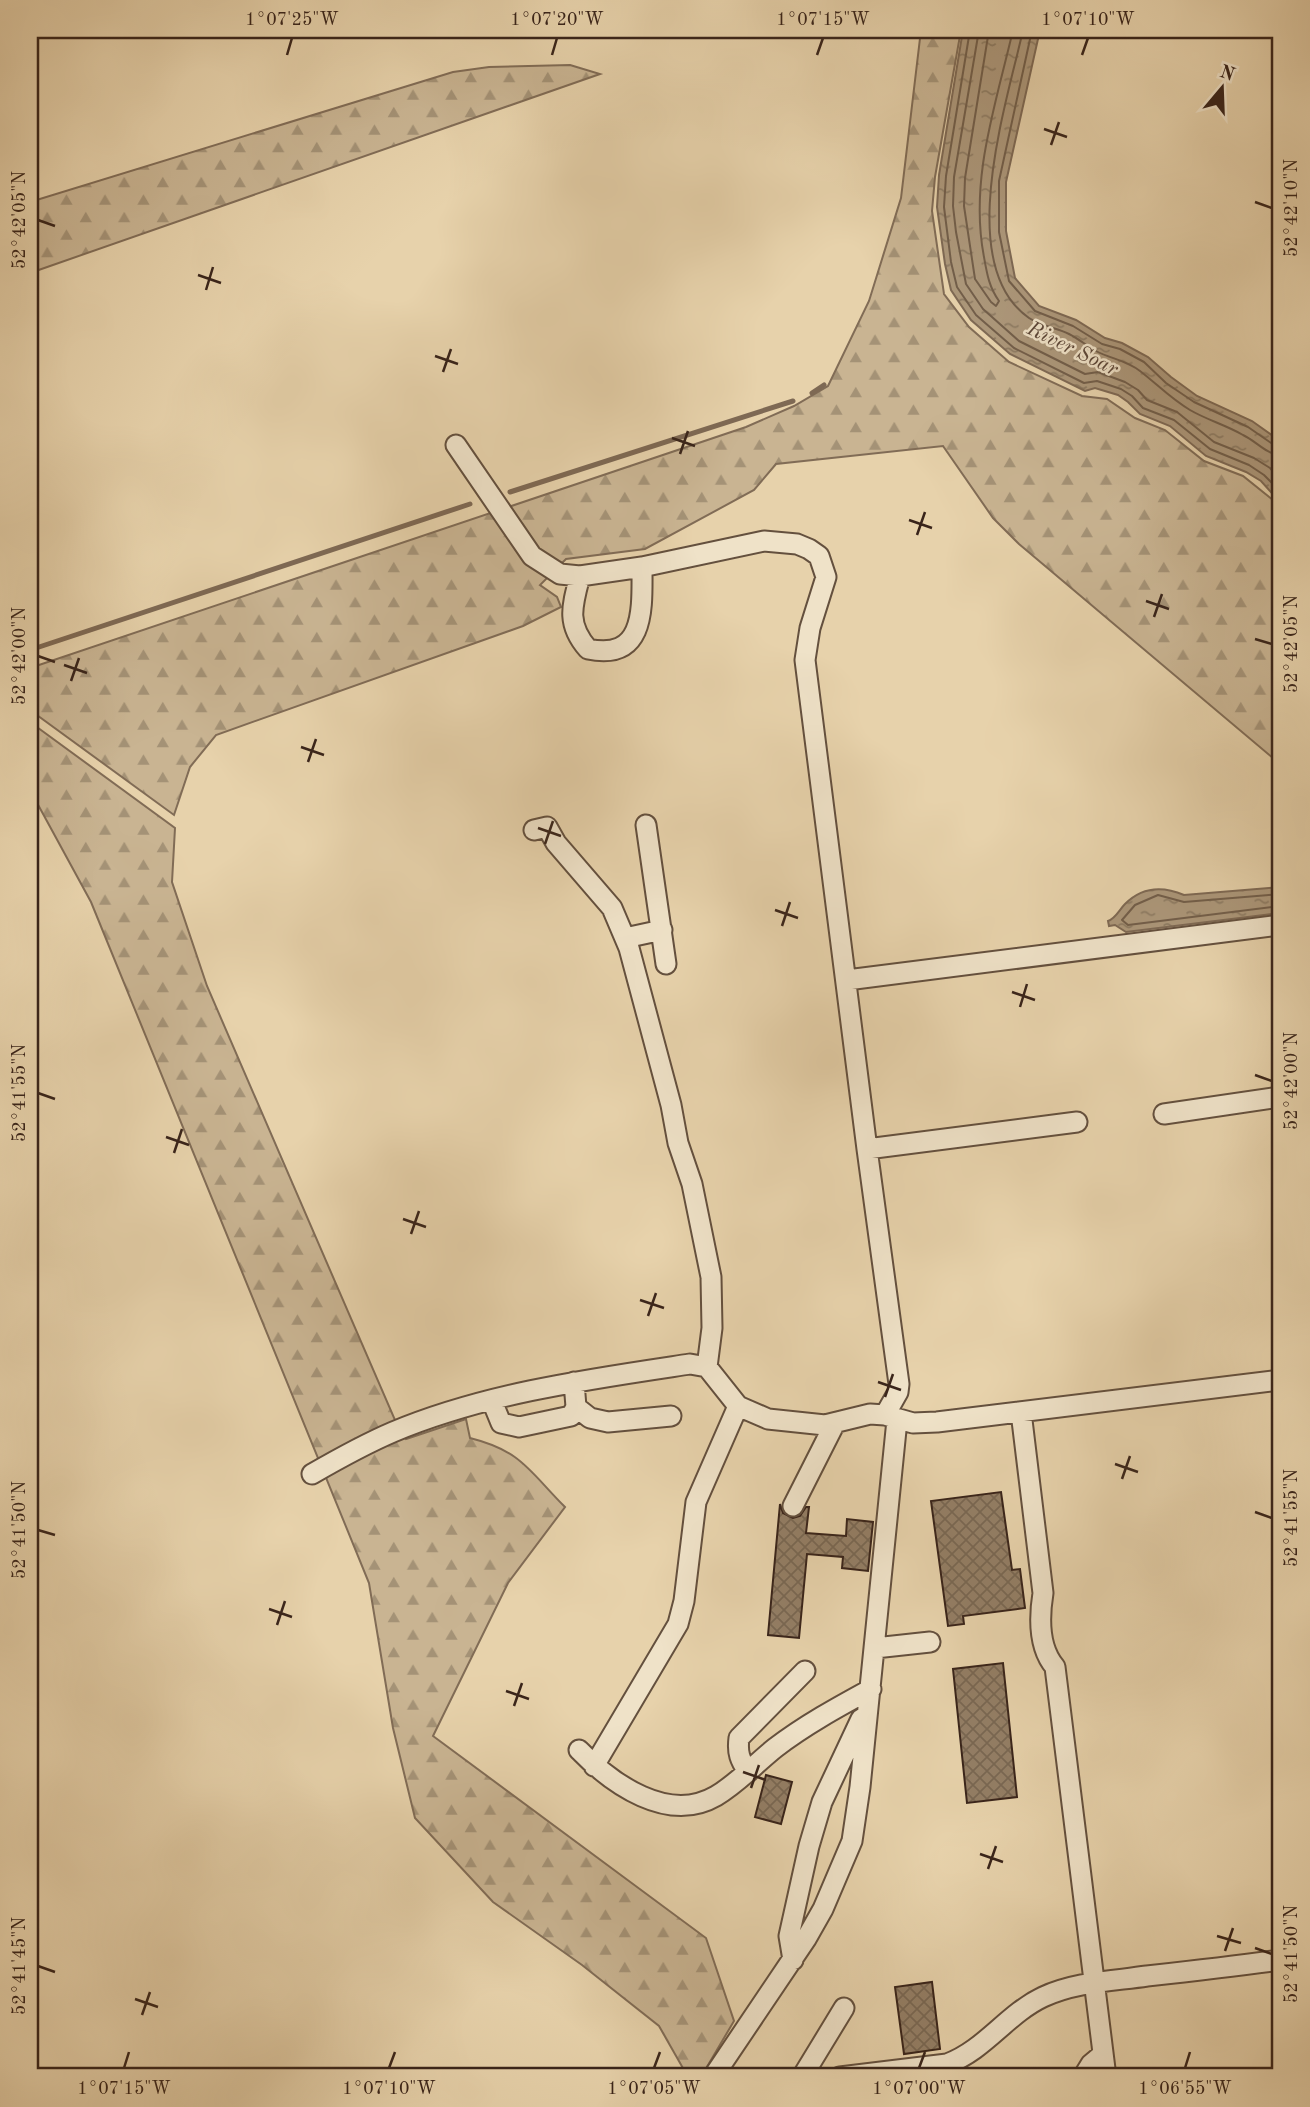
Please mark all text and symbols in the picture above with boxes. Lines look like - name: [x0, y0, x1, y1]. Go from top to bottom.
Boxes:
- text: 1°07'25"W: [245, 11, 339, 29]
- text: 1°07'20"W: [510, 11, 604, 29]
- text: 1°07'15"W: [776, 11, 870, 29]
- text: 1°07'10"W: [1041, 11, 1135, 29]
- north arrow: [1188, 52, 1258, 122]
- text: N: [1217, 63, 1237, 86]
- text: 52°42'10"N: [1283, 159, 1301, 257]
- text: 52°42'05"N: [11, 171, 29, 269]
- water label: River Soar: [1023, 318, 1122, 381]
- text: 52°42'05"N: [1283, 595, 1301, 693]
- text: 52°42'00"N: [11, 607, 29, 705]
- text: 52°42'00"N: [1283, 1032, 1301, 1130]
- text: 52°41'55"N: [11, 1044, 29, 1142]
- text: 52°41'55"N: [1283, 1469, 1301, 1567]
- text: 52°41'50"N: [11, 1481, 29, 1579]
- text: 52°41'50"N: [1283, 1905, 1301, 2003]
- text: 52°41'45"N: [11, 1917, 29, 2015]
- text: 1°07'15"W: [77, 2080, 171, 2098]
- text: 1°07'10"W: [342, 2080, 436, 2098]
- text: 1°07'05"W: [607, 2080, 701, 2098]
- text: 1°07'00"W: [872, 2080, 966, 2098]
- text: 1°06'55"W: [1138, 2080, 1232, 2098]

